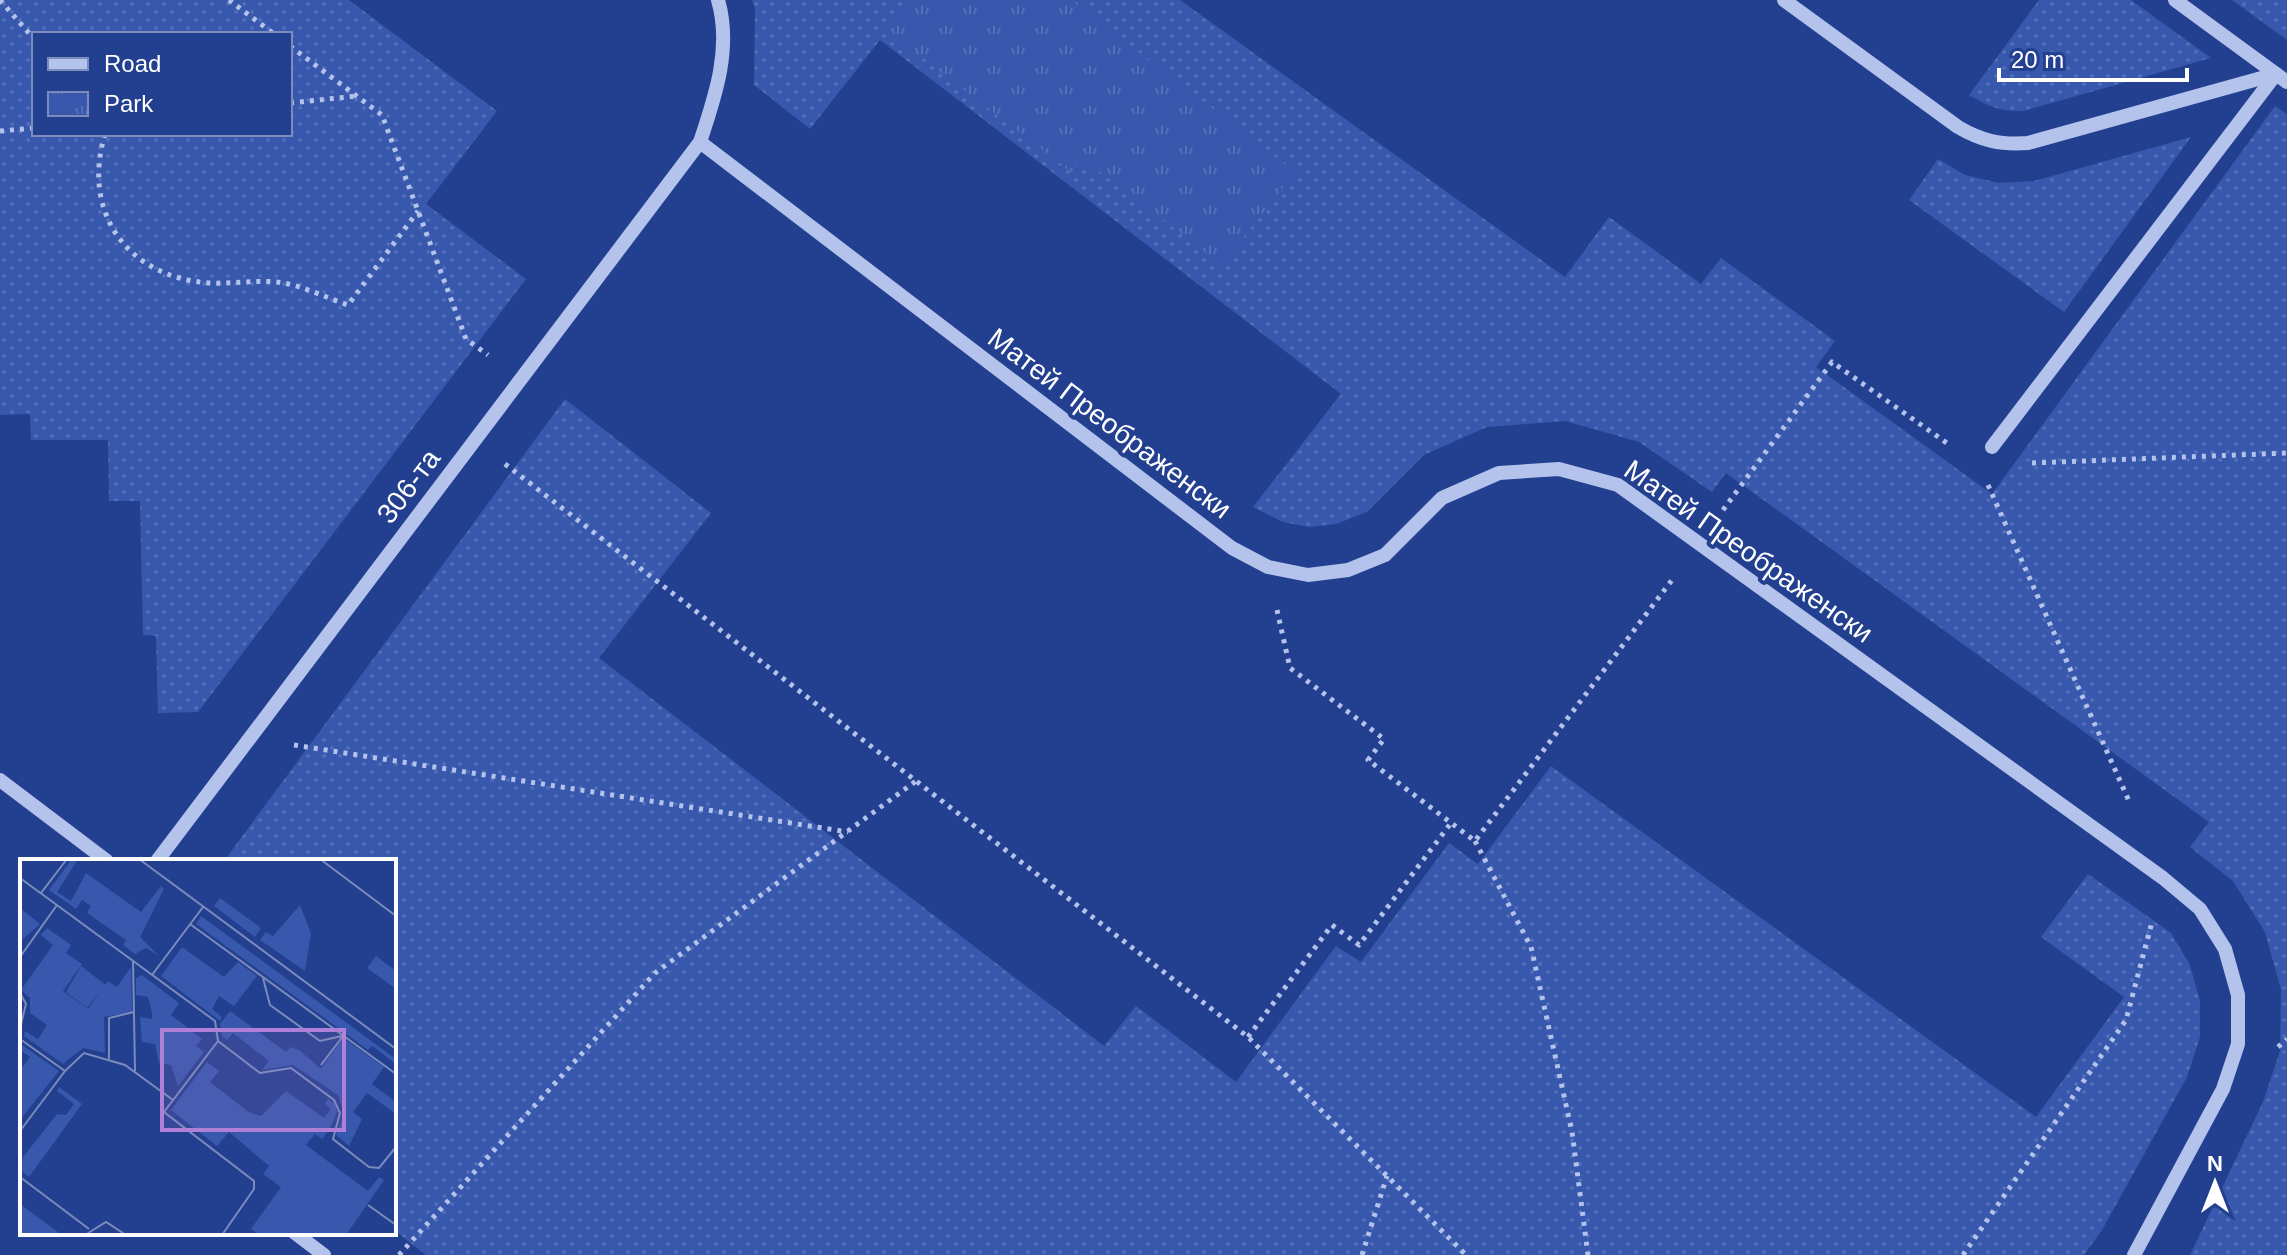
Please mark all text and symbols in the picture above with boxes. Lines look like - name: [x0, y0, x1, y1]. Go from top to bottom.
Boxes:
- legend: [32, 32, 292, 136]
- scale bar: [1999, 32, 2187, 82]
- text: 20 m: [2011, 46, 2064, 73]
- text: Road: [104, 50, 161, 77]
- text: Park: [104, 90, 154, 117]
- street label: Матей Преображенски: [982, 322, 1237, 525]
- street label: 306-та: [371, 443, 446, 529]
- street label: Матей Преображенски: [1619, 454, 1879, 649]
- inset map: [20, 859, 396, 1235]
- north arrow: [2175, 1143, 2255, 1223]
- text: N: [2207, 1151, 2223, 1176]

